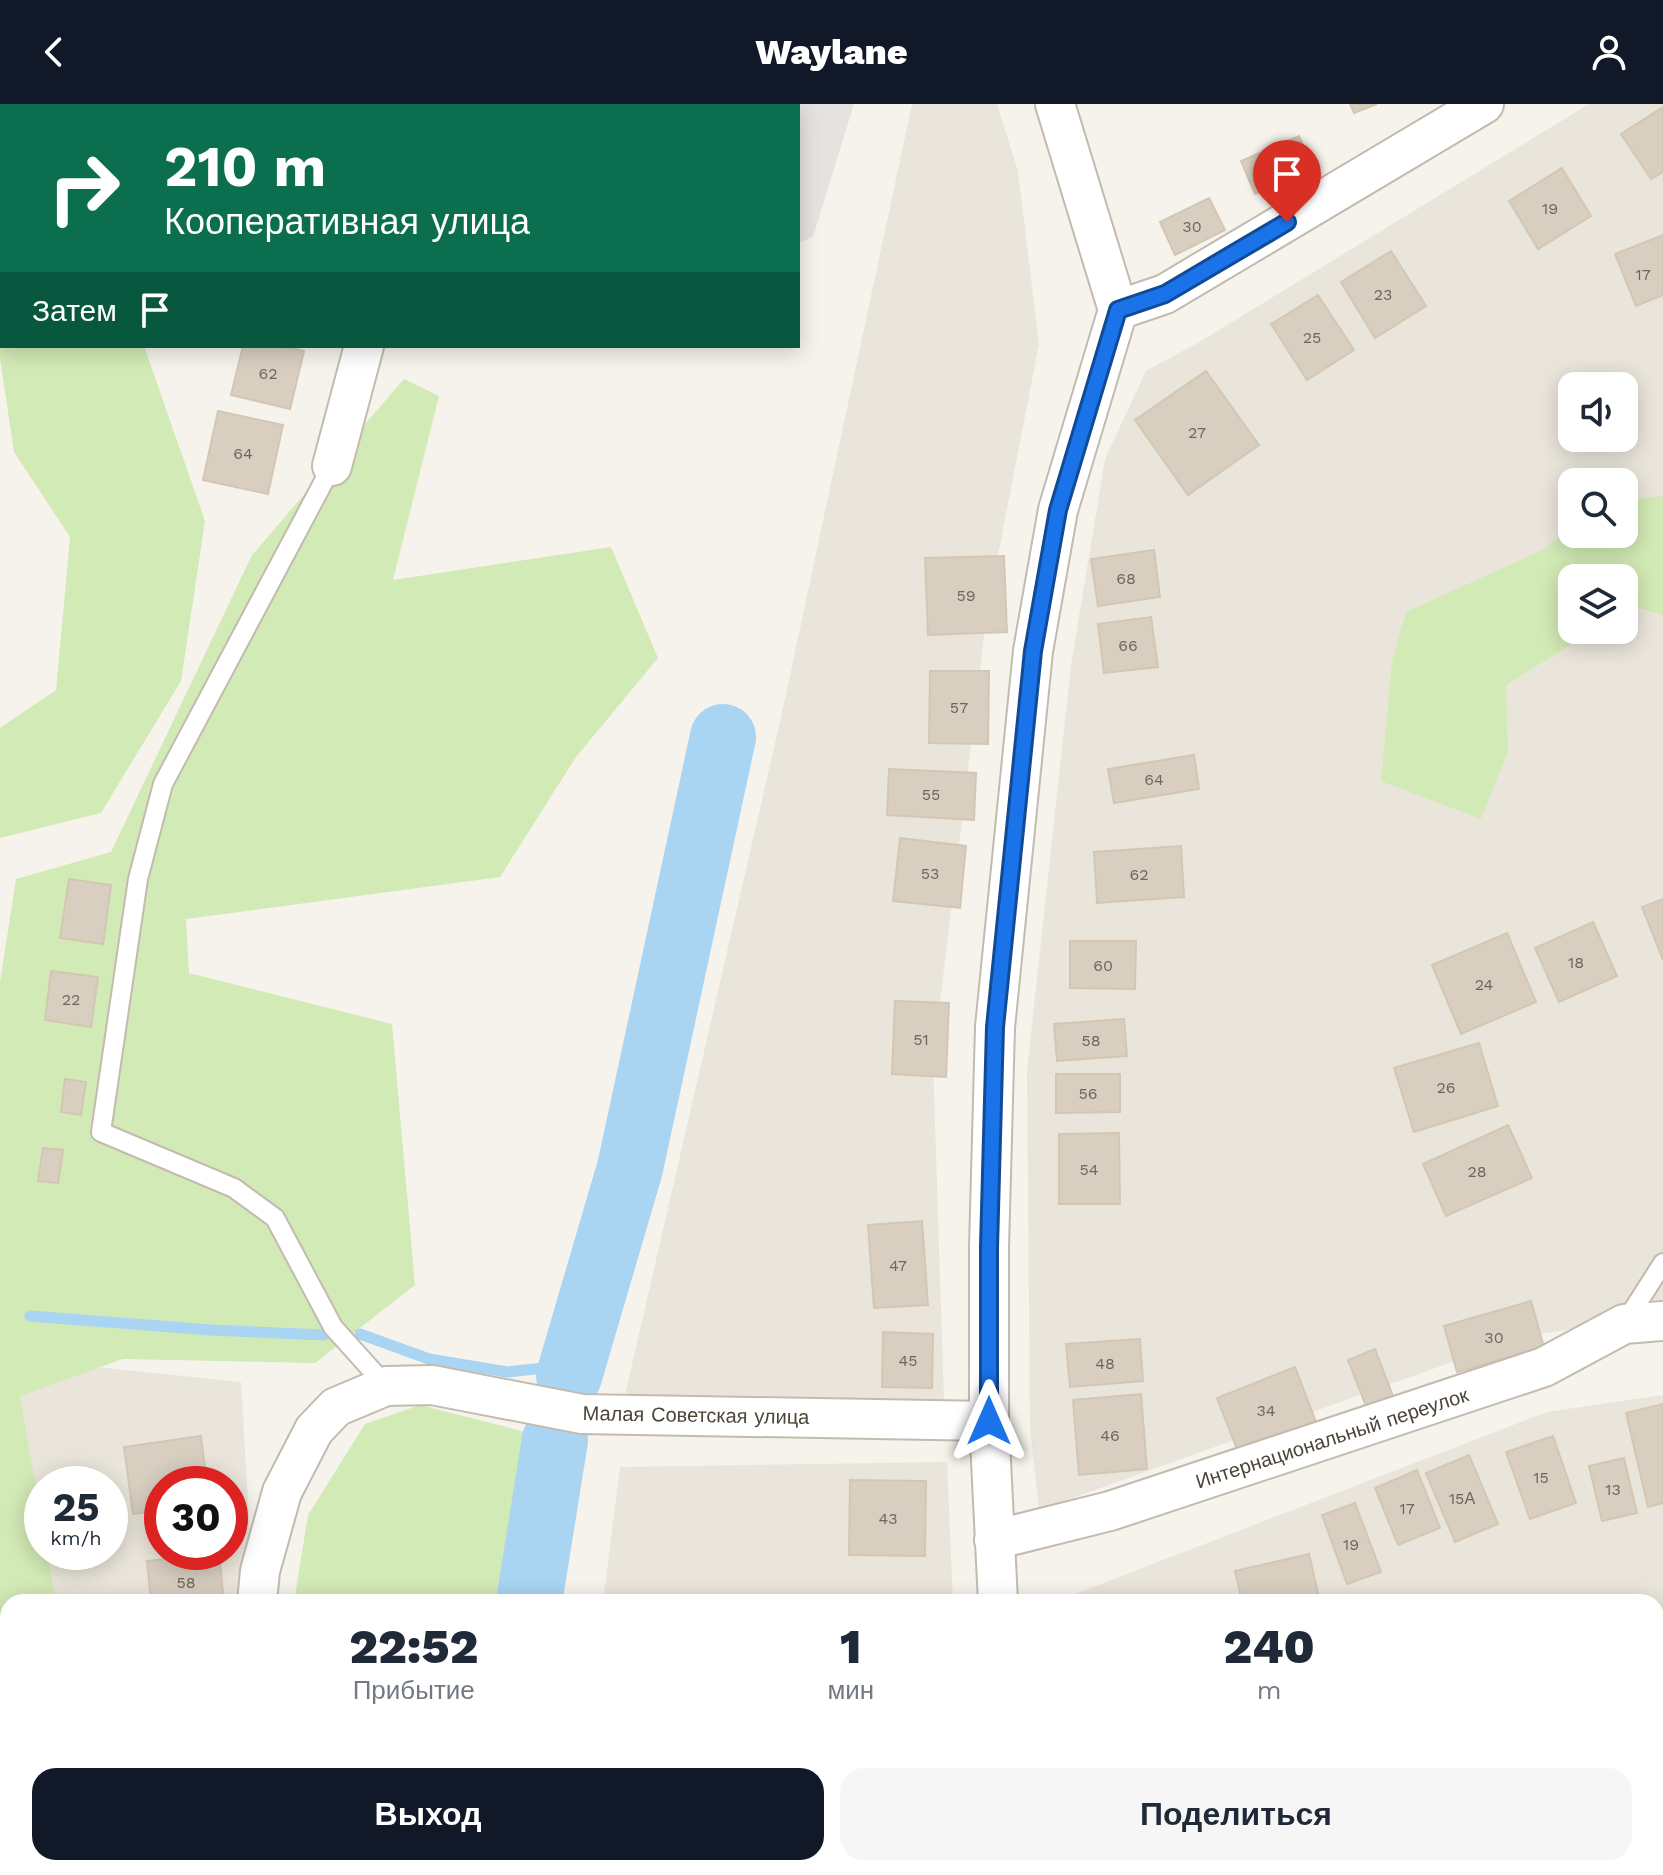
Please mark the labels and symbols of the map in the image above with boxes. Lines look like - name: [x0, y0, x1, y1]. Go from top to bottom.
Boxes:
- pin: [1253, 140, 1321, 222]
- house number: 19: [1542, 199, 1558, 218]
- house number: 30: [1182, 217, 1202, 236]
- house number: 17: [1635, 265, 1651, 284]
- house number: 23: [1374, 285, 1392, 304]
- house number: 25: [1303, 328, 1321, 347]
- house number: 62: [258, 364, 278, 383]
- house number: 27: [1188, 423, 1206, 442]
- house number: 64: [233, 444, 253, 463]
- house number: 68: [1116, 569, 1136, 588]
- house number: 59: [956, 586, 976, 605]
- house number: 66: [1118, 636, 1138, 655]
- house number: 57: [950, 698, 968, 717]
- house number: 64: [1144, 770, 1164, 789]
- house number: 55: [922, 785, 940, 804]
- house number: 53: [921, 864, 939, 883]
- house number: 62: [1129, 865, 1149, 884]
- house number: 18: [1568, 953, 1584, 972]
- house number: 60: [1093, 956, 1113, 975]
- house number: 24: [1475, 975, 1494, 994]
- house number: 22: [62, 990, 80, 1009]
- house number: 51: [913, 1030, 929, 1049]
- house number: 58: [1081, 1031, 1101, 1050]
- house number: 26: [1436, 1078, 1456, 1097]
- house number: 56: [1078, 1084, 1098, 1103]
- house number: 54: [1079, 1160, 1099, 1179]
- house number: 28: [1467, 1162, 1487, 1181]
- house number: 47: [889, 1256, 907, 1275]
- house number: 30: [1484, 1328, 1504, 1347]
- house number: 45: [898, 1351, 918, 1370]
- house number: 48: [1095, 1354, 1115, 1373]
- position arrow: [947, 1379, 1031, 1463]
- street label: Интернациональный переулок: [1193, 1382, 1472, 1494]
- street label: Малая Советская улица: [582, 1401, 810, 1429]
- house number: 34: [1256, 1401, 1276, 1420]
- house number: 46: [1100, 1426, 1120, 1445]
- speed limit sign: 30: [144, 1466, 248, 1570]
- house number: 15: [1533, 1468, 1549, 1487]
- house number: 13: [1605, 1480, 1621, 1499]
- house number: 15А: [1449, 1489, 1475, 1508]
- house number: 17: [1399, 1499, 1415, 1518]
- house number: 43: [878, 1509, 898, 1528]
- house number: 19: [1343, 1535, 1359, 1554]
- house number: 58: [176, 1573, 196, 1592]

